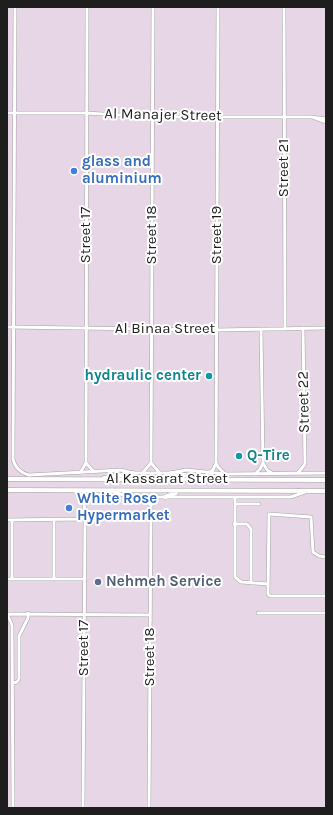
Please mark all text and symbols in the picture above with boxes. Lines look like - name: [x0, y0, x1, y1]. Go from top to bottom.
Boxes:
- street label: Al Manajer Street: [104, 105, 222, 125]
- street label: Street 21: [275, 139, 293, 197]
- place label: glass and aluminium: [82, 153, 162, 188]
- marker: glass and aluminium: [69, 166, 79, 176]
- street label: Street 18: [143, 206, 161, 264]
- street label: Street 19: [208, 206, 226, 264]
- street label: Street 17: [77, 207, 95, 263]
- street label: Al Binaa Street: [115, 320, 215, 338]
- place label: hydraulic center: [85, 367, 201, 385]
- marker: hydraulic center: [204, 371, 214, 381]
- street label: Street 22: [294, 371, 314, 433]
- place label: Q-Tire: [247, 447, 290, 465]
- marker: Q-Tire: [234, 451, 244, 461]
- street label: Al Kassarat Street: [106, 470, 228, 488]
- place label: White Rose Hypermarket: [77, 490, 170, 525]
- marker: White Rose Hypermarket: [64, 503, 74, 513]
- place label: Nehmeh Service: [106, 573, 221, 591]
- marker: Nehmeh Service: [93, 577, 103, 587]
- street label: Street 17: [75, 620, 93, 676]
- street label: Street 18: [141, 628, 159, 686]

